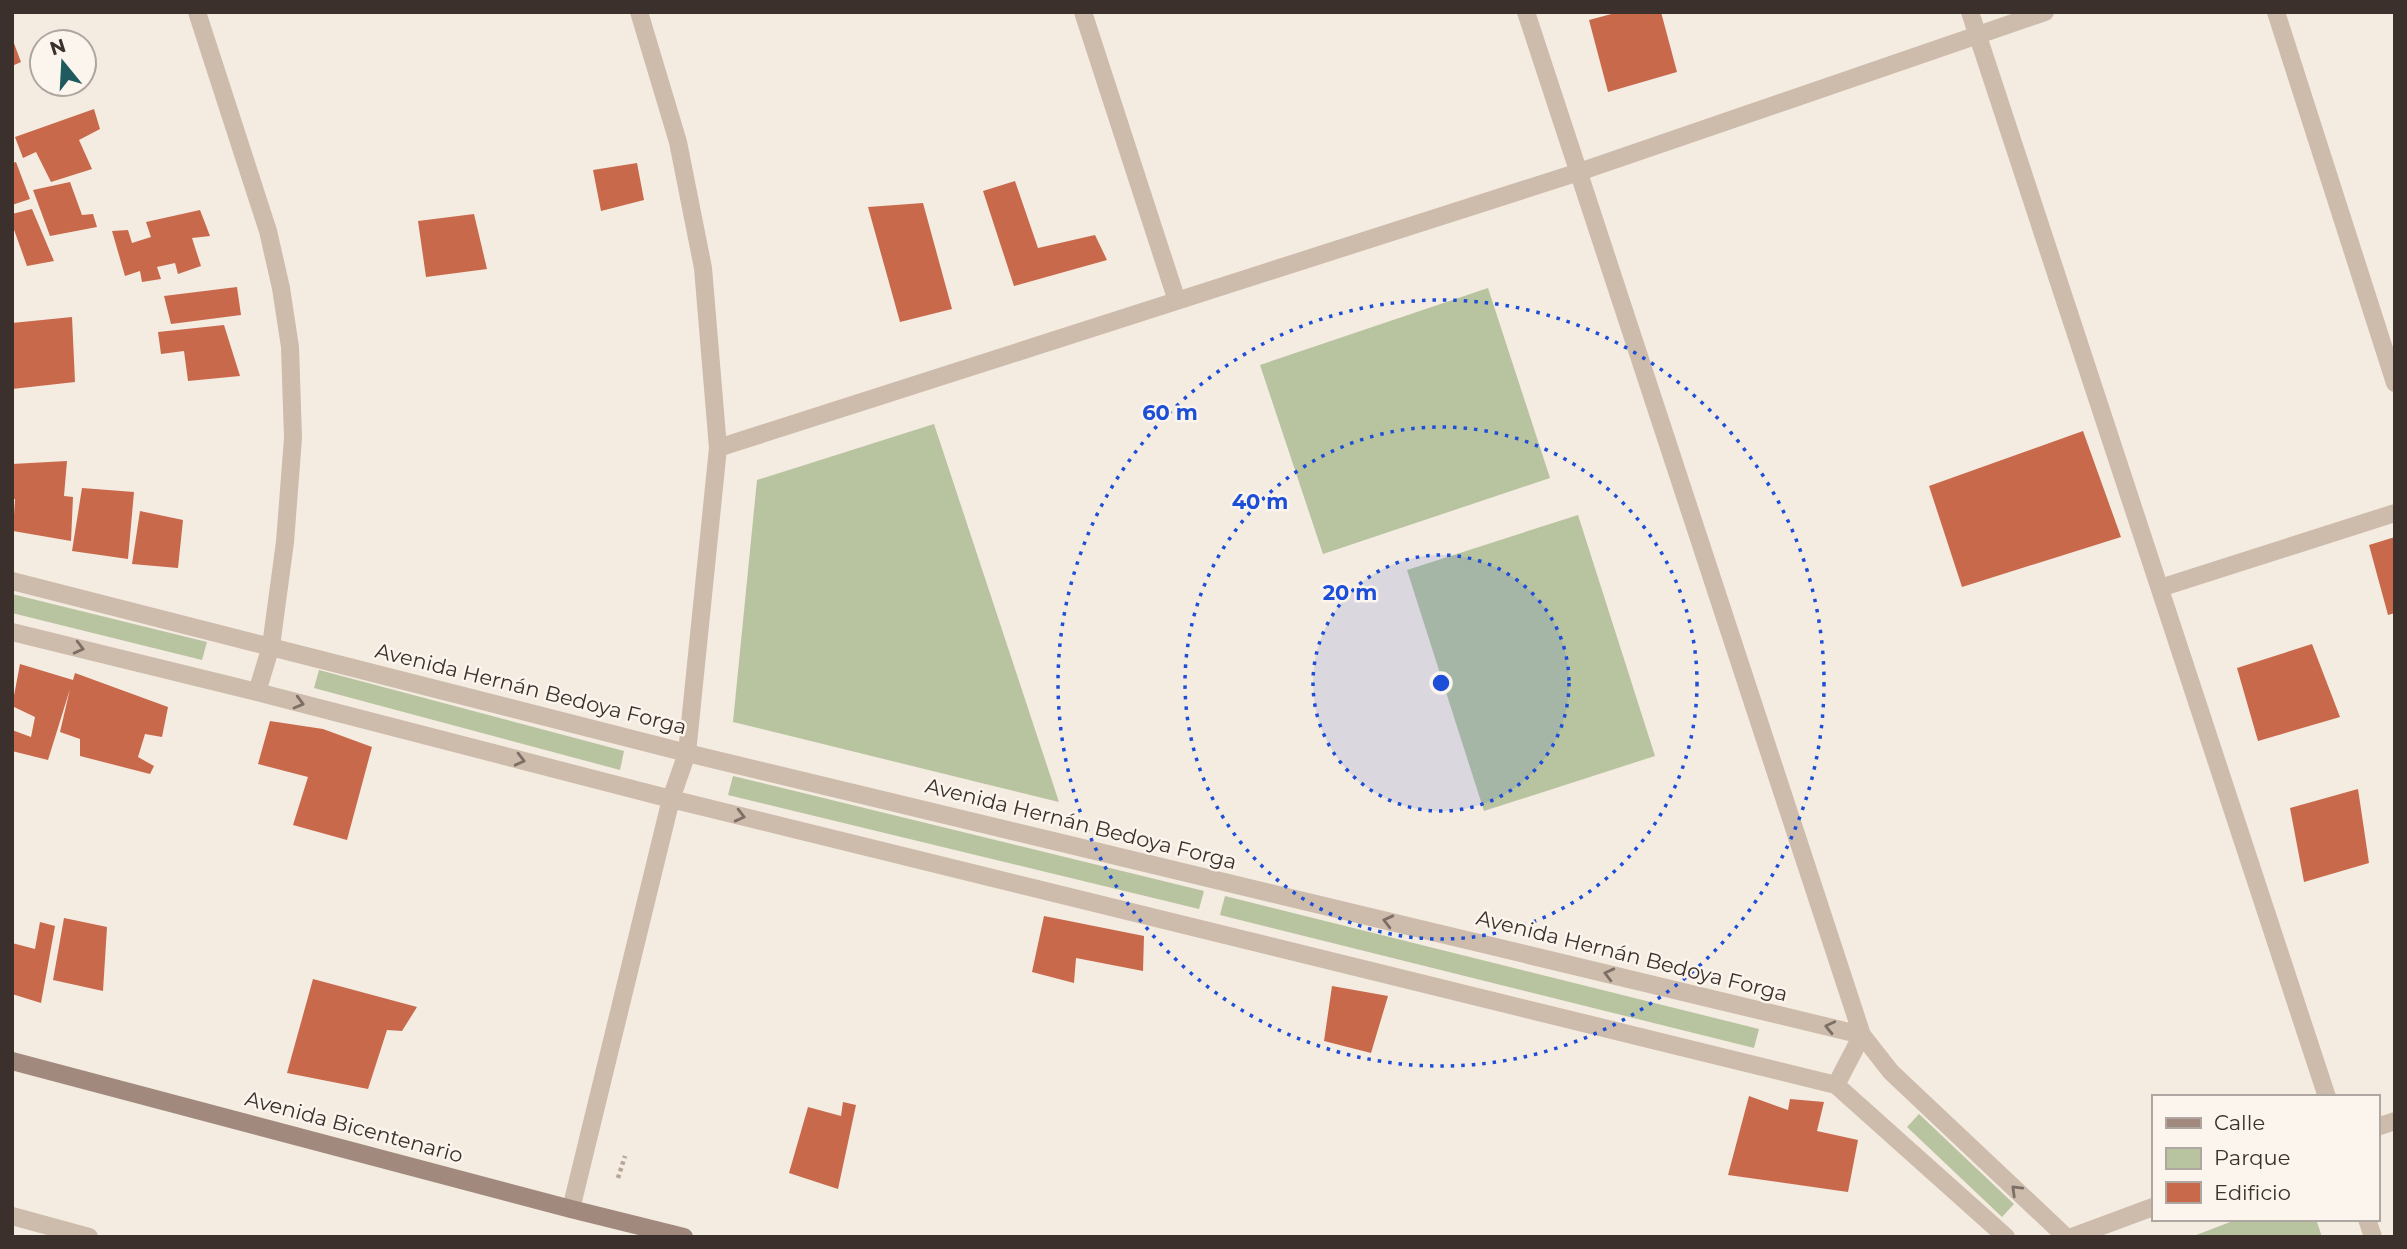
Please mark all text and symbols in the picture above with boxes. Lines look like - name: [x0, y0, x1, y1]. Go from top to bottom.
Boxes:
- north arrow: [28, 28, 98, 98]
- text: N: [47, 34, 69, 61]
- text: 60 m: [1142, 400, 1198, 425]
- text: 40 m: [1232, 489, 1288, 514]
- text: 20 m: [1323, 580, 1377, 605]
- street label: Avenida Hernán Bedoya Forga: [373, 638, 689, 739]
- one-way arrow: [72, 640, 84, 654]
- centre of rings: [1429, 671, 1453, 695]
- one-way arrow: [293, 695, 305, 709]
- one-way arrow: [513, 752, 525, 766]
- street label: Avenida Hernán Bedoya Forga: [923, 773, 1239, 874]
- one-way arrow: [734, 808, 746, 822]
- street label: Avenida Hernán Bedoya Forga: [1474, 905, 1790, 1006]
- one-way arrow: [1382, 915, 1394, 929]
- one-way arrow: [1603, 968, 1615, 982]
- one-way arrow: [1824, 1021, 1836, 1036]
- street label: Avenida Bicentenario: [242, 1085, 466, 1168]
- legend: [2152, 1095, 2379, 1221]
- text: Calle: [2214, 1110, 2265, 1135]
- text: Parque: [2214, 1145, 2290, 1170]
- text: Edificio: [2214, 1180, 2291, 1205]
- one-way arrow: [2011, 1185, 2024, 1198]

